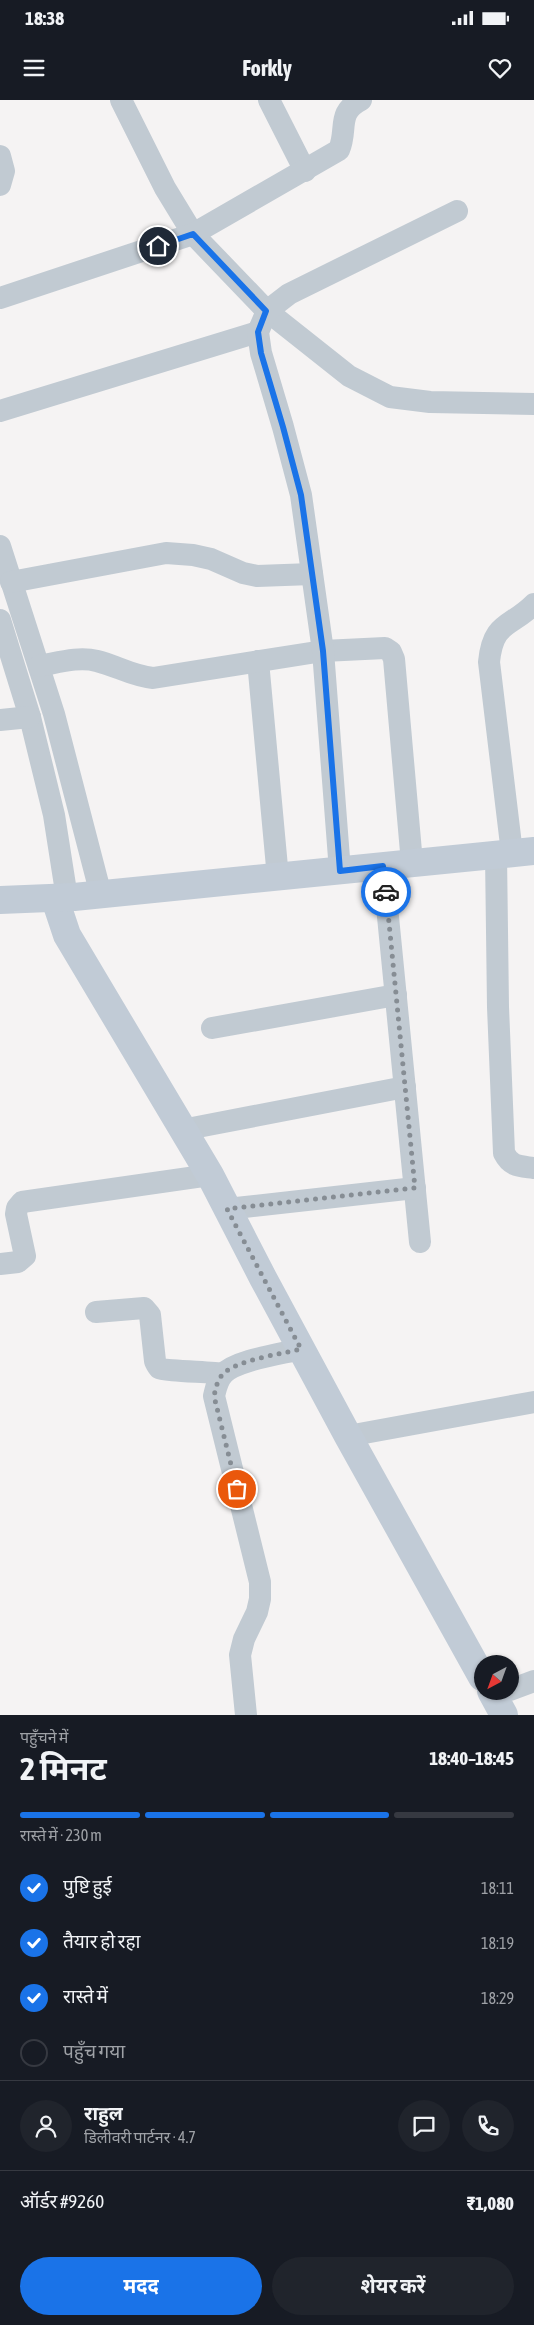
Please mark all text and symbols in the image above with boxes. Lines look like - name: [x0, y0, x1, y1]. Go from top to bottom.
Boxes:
- text: 18:38: [25, 7, 64, 29]
- icon: menu: [20, 54, 48, 82]
- icon: heart: [486, 54, 514, 82]
- text: Forkly: [242, 55, 292, 81]
- pin: [137, 225, 179, 267]
- icon: home: [144, 232, 172, 260]
- courier: [361, 867, 411, 917]
- icon: car: [372, 878, 400, 906]
- pin: [216, 1468, 258, 1510]
- icon: bag: [223, 1475, 251, 1503]
- north arrow: [474, 1655, 519, 1700]
- map controls: [474, 1655, 519, 1700]
- text: पहुँचने में: [20, 1728, 68, 1746]
- text: 18:40–18:45: [429, 1747, 514, 1769]
- text: 2 मिनट: [20, 1750, 107, 1787]
- text: रास्ते में · 230 m: [20, 1826, 102, 1844]
- icon: check: [20, 1874, 48, 1902]
- text: पुष्टि हुई: [63, 1875, 112, 1897]
- text: 18:11: [481, 1879, 514, 1897]
- icon: check: [20, 1929, 48, 1957]
- text: तैयार हो रहा: [63, 1930, 141, 1952]
- text: 18:19: [481, 1934, 514, 1952]
- icon: check: [20, 1984, 48, 2012]
- text: रास्ते में: [63, 1985, 108, 2007]
- text: 18:29: [481, 1989, 514, 2007]
- text: पहुँच गया: [63, 2040, 125, 2062]
- button: person: [20, 2100, 72, 2152]
- button: chat: [398, 2100, 450, 2152]
- button: phone: [462, 2100, 514, 2152]
- text: राहुल: [84, 2102, 123, 2124]
- text: डिलीवरी पार्टनर · 4.7: [84, 2128, 196, 2146]
- text: ऑर्डर #9260: [20, 2190, 104, 2212]
- text: ₹1,080: [467, 2192, 514, 2214]
- button: मदद: [20, 2257, 262, 2315]
- button: शेयर करें: [272, 2257, 514, 2315]

